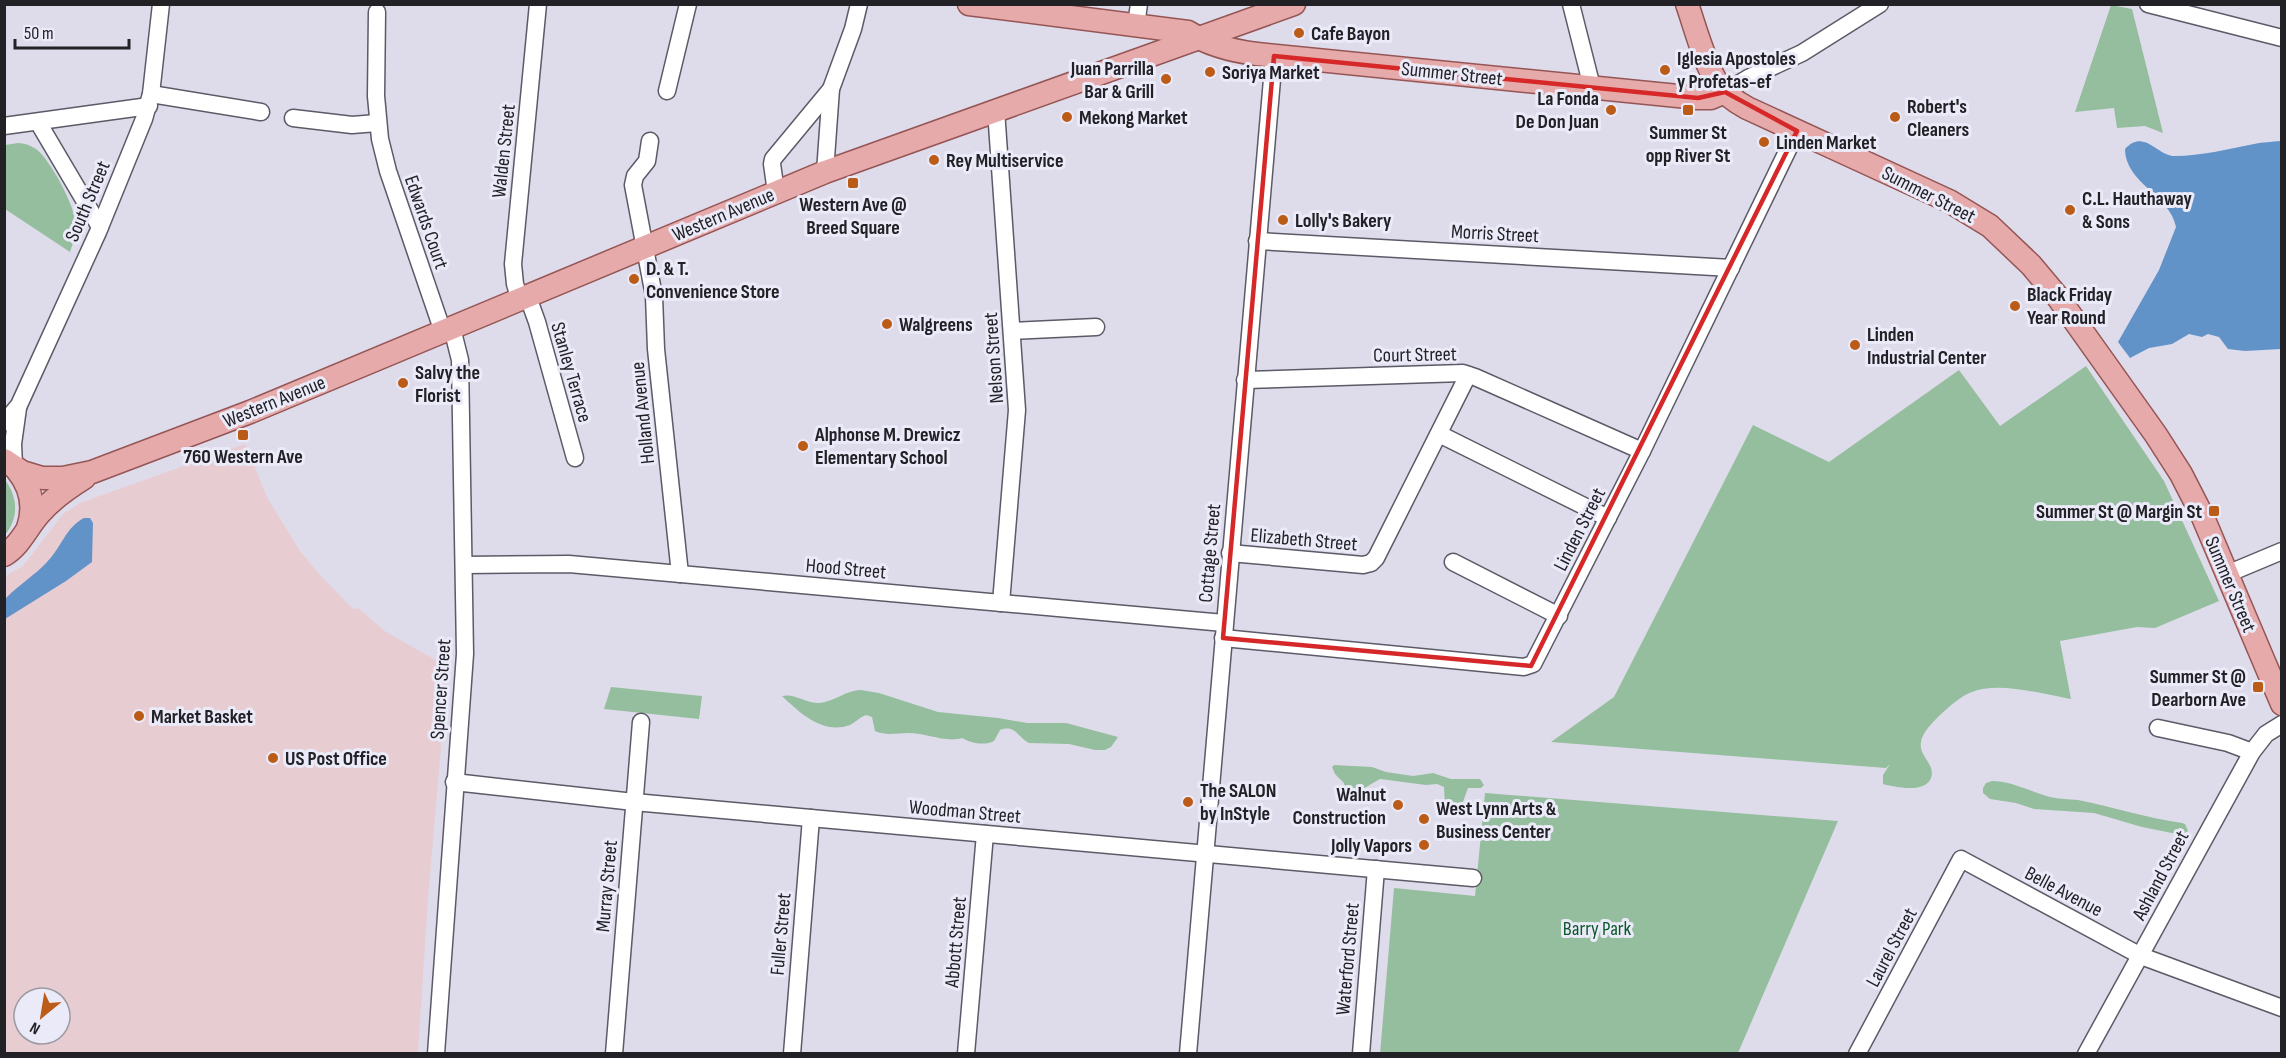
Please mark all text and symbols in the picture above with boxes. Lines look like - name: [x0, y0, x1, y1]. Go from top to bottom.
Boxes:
- scale bar: [15, 12, 129, 50]
- place label: Cafe Bayon: [1311, 22, 1390, 46]
- text: 50 m: [24, 23, 54, 44]
- marker: Cafe Bayon: [1292, 26, 1306, 40]
- place label: Iglesia Apostoles y Profetas-ef: [1677, 47, 1796, 94]
- place label: Juan Parrilla Bar & Grill: [1070, 57, 1154, 104]
- street label: Summer Street: [1400, 57, 1504, 91]
- place label: Soriya Market: [1222, 61, 1320, 85]
- marker: Iglesia Apostoles y Profetas-ef: [1658, 63, 1672, 77]
- marker: Soriya Market: [1203, 65, 1217, 79]
- marker: Juan Parrilla Bar & Grill: [1159, 72, 1173, 86]
- place label: La Fonda De Don Juan: [1516, 87, 1599, 134]
- place label: Robert's Cleaners: [1907, 95, 1970, 142]
- street label: Walden Street: [487, 103, 521, 199]
- marker: La Fonda De Don Juan: [1604, 103, 1618, 117]
- marker: Summer St opp River St: [1681, 103, 1695, 117]
- place label: Mekong Market: [1079, 106, 1188, 130]
- marker: Mekong Market: [1060, 110, 1074, 124]
- marker: Robert's Cleaners: [1888, 110, 1902, 124]
- place label: Summer St opp River St: [1646, 121, 1731, 168]
- place label: Linden Market: [1776, 131, 1877, 155]
- marker: Linden Market: [1757, 135, 1771, 149]
- place label: Rey Multiservice: [946, 149, 1064, 173]
- marker: Rey Multiservice: [927, 153, 941, 167]
- street label: South Street: [60, 157, 116, 245]
- street label: Summer Street: [1878, 161, 1979, 229]
- street label: Edwards Court: [399, 172, 453, 272]
- marker: Western Ave @ Breed Square: [846, 176, 860, 190]
- street label: Western Avenue: [669, 183, 778, 247]
- place label: C.L. Hauthaway & Sons: [2082, 187, 2193, 234]
- place label: Western Ave @ Breed Square: [799, 193, 907, 240]
- marker: C.L. Hauthaway & Sons: [2063, 203, 2077, 217]
- place label: Lolly's Bakery: [1295, 209, 1392, 233]
- marker: Lolly's Bakery: [1276, 213, 1290, 227]
- street label: Morris Street: [1450, 220, 1539, 248]
- place label: D. & T. Convenience Store: [646, 257, 780, 304]
- marker: D. & T. Convenience Store: [627, 272, 641, 286]
- place label: Black Friday Year Round: [2027, 283, 2113, 330]
- marker: Black Friday Year Round: [2008, 299, 2022, 313]
- street label: Nelson Street: [979, 312, 1009, 404]
- place label: Walgreens: [899, 313, 973, 337]
- marker: Walgreens: [880, 317, 894, 331]
- street label: Stanley Terrace: [545, 319, 597, 425]
- place label: Linden Industrial Center: [1867, 323, 1987, 370]
- marker: Linden Industrial Center: [1848, 338, 1862, 352]
- street label: Court Street: [1373, 342, 1457, 368]
- place label: Salvy the Florist: [415, 361, 480, 408]
- street label: Holland Avenue: [626, 361, 660, 465]
- street label: Western Avenue: [220, 371, 329, 433]
- marker: Salvy the Florist: [396, 376, 410, 390]
- place label: Alphonse M. Drewicz Elementary School: [814, 423, 961, 470]
- marker: 760 Western Ave: [236, 428, 250, 442]
- marker: Alphonse M. Drewicz Elementary School: [796, 439, 810, 453]
- place label: 760 Western Ave: [183, 445, 303, 469]
- street label: Linden Street: [1549, 484, 1611, 575]
- place label: Summer St @ Margin St: [2036, 500, 2202, 524]
- street label: Cottage Street: [1194, 503, 1226, 603]
- marker: Summer St @ Margin St: [2207, 504, 2221, 518]
- street label: Elizabeth Street: [1249, 523, 1358, 557]
- street label: Summer Street: [2199, 533, 2261, 636]
- street label: Hood Street: [805, 554, 887, 584]
- street label: Spencer Street: [426, 638, 456, 740]
- place label: Summer St @ Dearborn Ave: [2150, 665, 2246, 712]
- marker: Summer St @ Dearborn Ave: [2251, 680, 2265, 694]
- place label: Market Basket: [151, 705, 253, 729]
- marker: Market Basket: [132, 709, 146, 723]
- place label: US Post Office: [285, 747, 387, 771]
- marker: US Post Office: [266, 751, 280, 765]
- place label: The SALON by InStyle: [1200, 779, 1276, 826]
- place label: Walnut Construction: [1292, 783, 1386, 830]
- street label: Woodman Street: [908, 795, 1022, 829]
- marker: The SALON by InStyle: [1181, 795, 1195, 809]
- place label: West Lynn Arts & Business Center: [1436, 797, 1557, 844]
- marker: Walnut Construction: [1391, 798, 1405, 812]
- marker: West Lynn Arts & Business Center: [1417, 812, 1431, 826]
- street label: Ashland Street: [2127, 827, 2194, 925]
- place label: Jolly Vapors: [1330, 834, 1412, 858]
- marker: Jolly Vapors: [1417, 838, 1431, 852]
- street label: Murray Street: [591, 839, 623, 933]
- street label: Belle Avenue: [2021, 861, 2106, 922]
- street label: Fuller Street: [765, 892, 797, 976]
- street label: Abbott Street: [940, 896, 972, 990]
- street label: Waterford Street: [1331, 902, 1365, 1016]
- street label: Laurel Street: [1861, 904, 1923, 991]
- park label: Barry Park: [1563, 917, 1632, 941]
- north arrow: [12, 986, 72, 1046]
- text: N: [27, 1017, 44, 1038]

